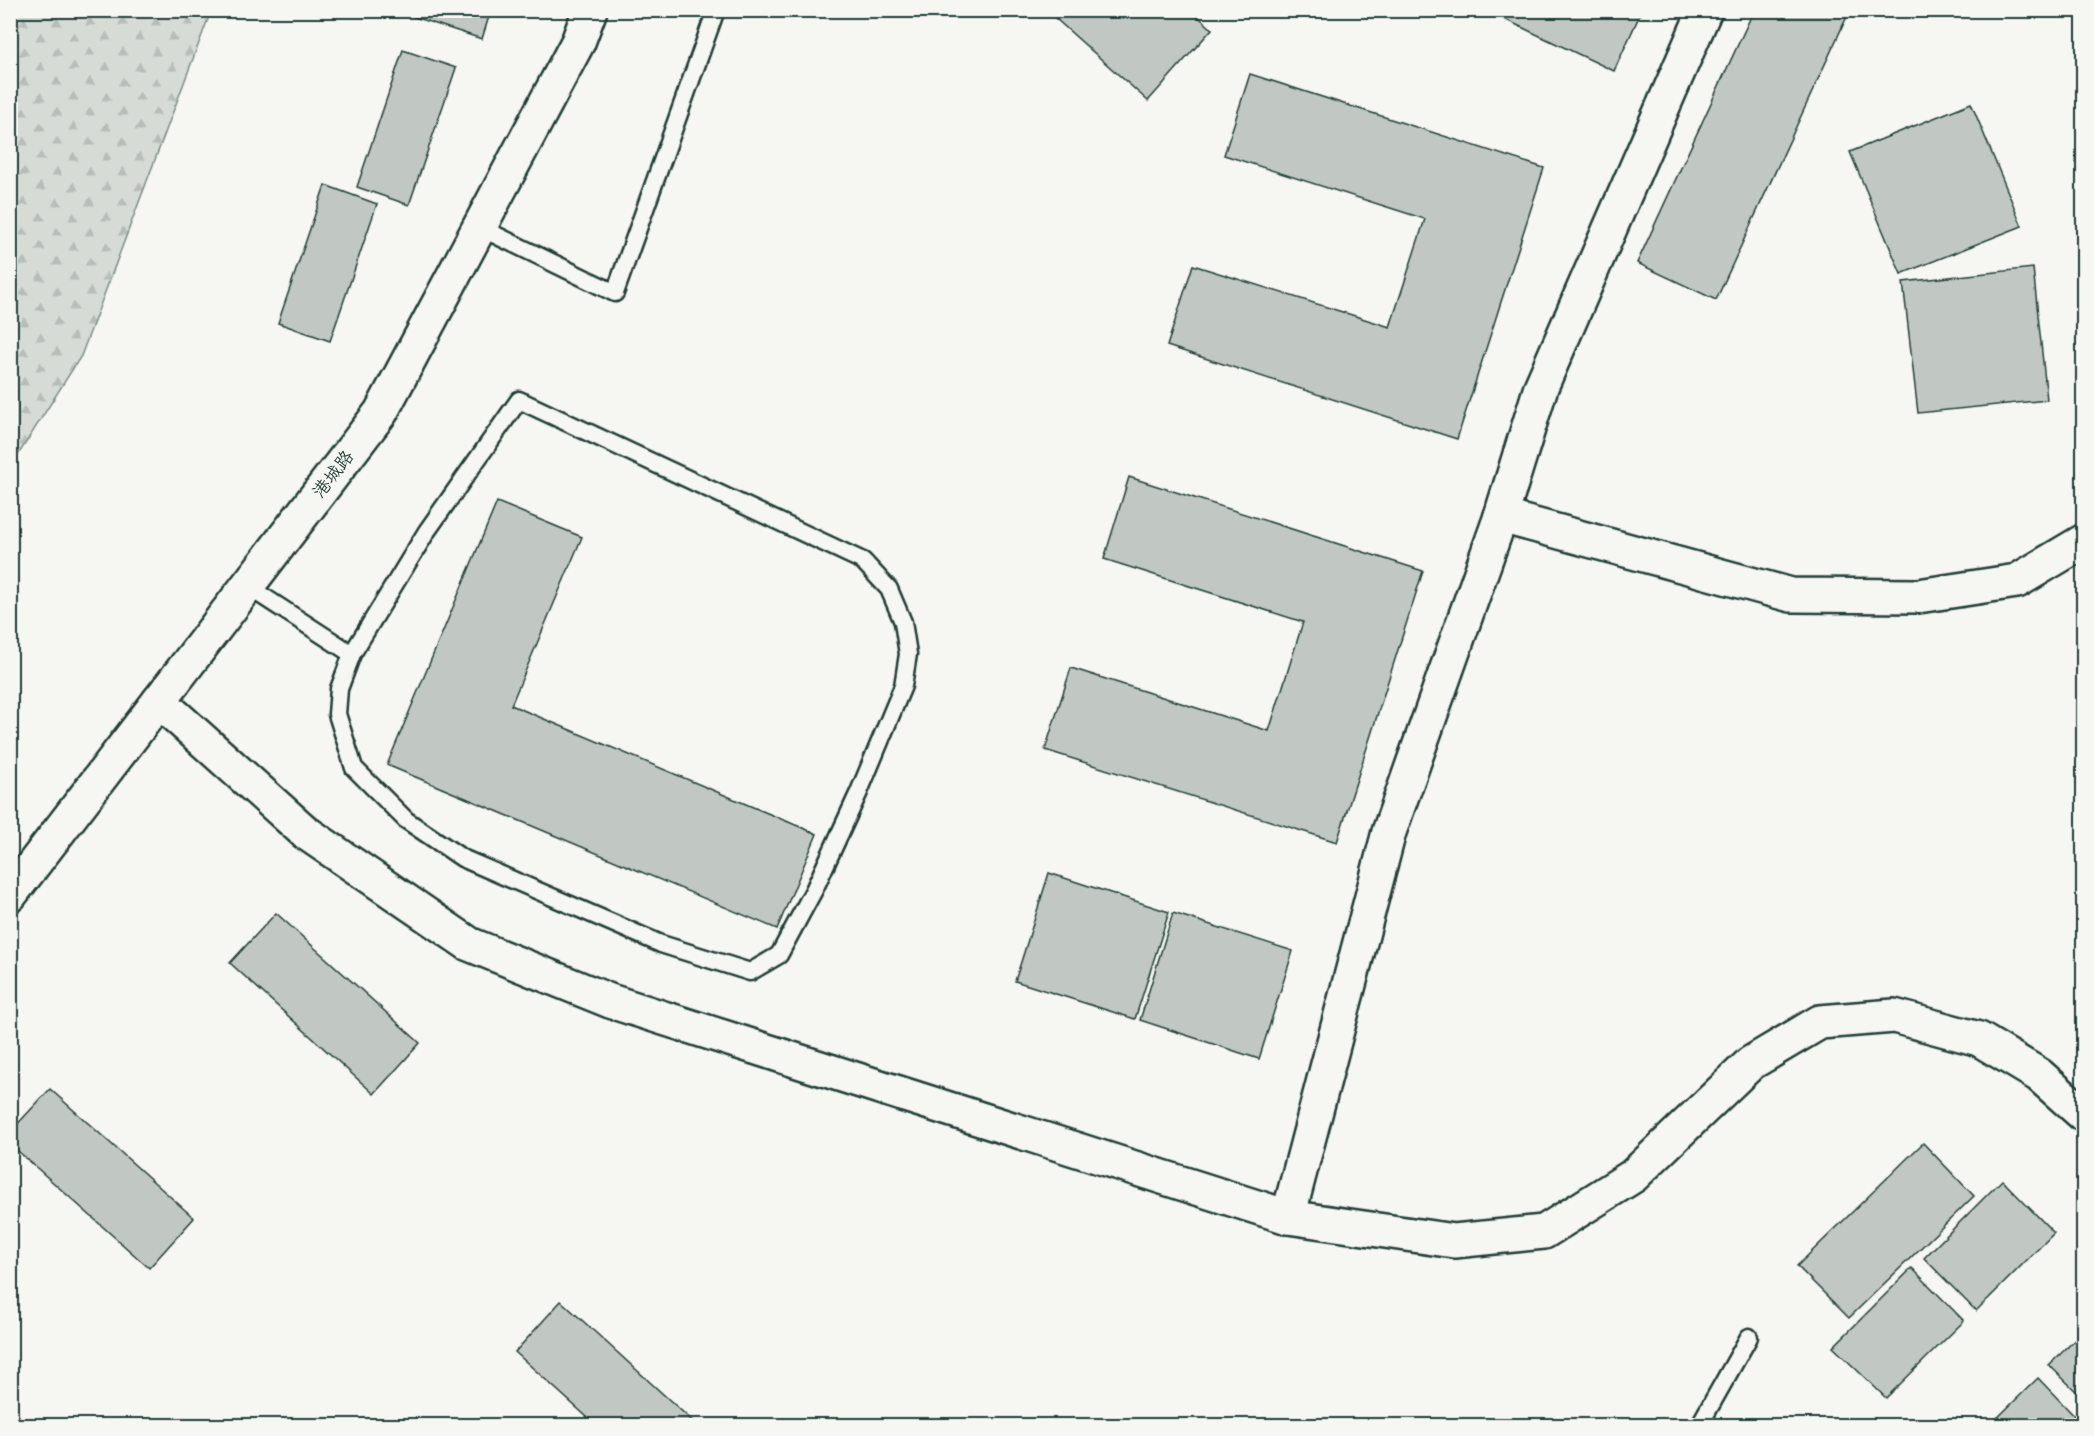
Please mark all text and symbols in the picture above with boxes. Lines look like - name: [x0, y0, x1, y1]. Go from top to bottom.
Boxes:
- street label: 港城路: [306, 445, 362, 505]

